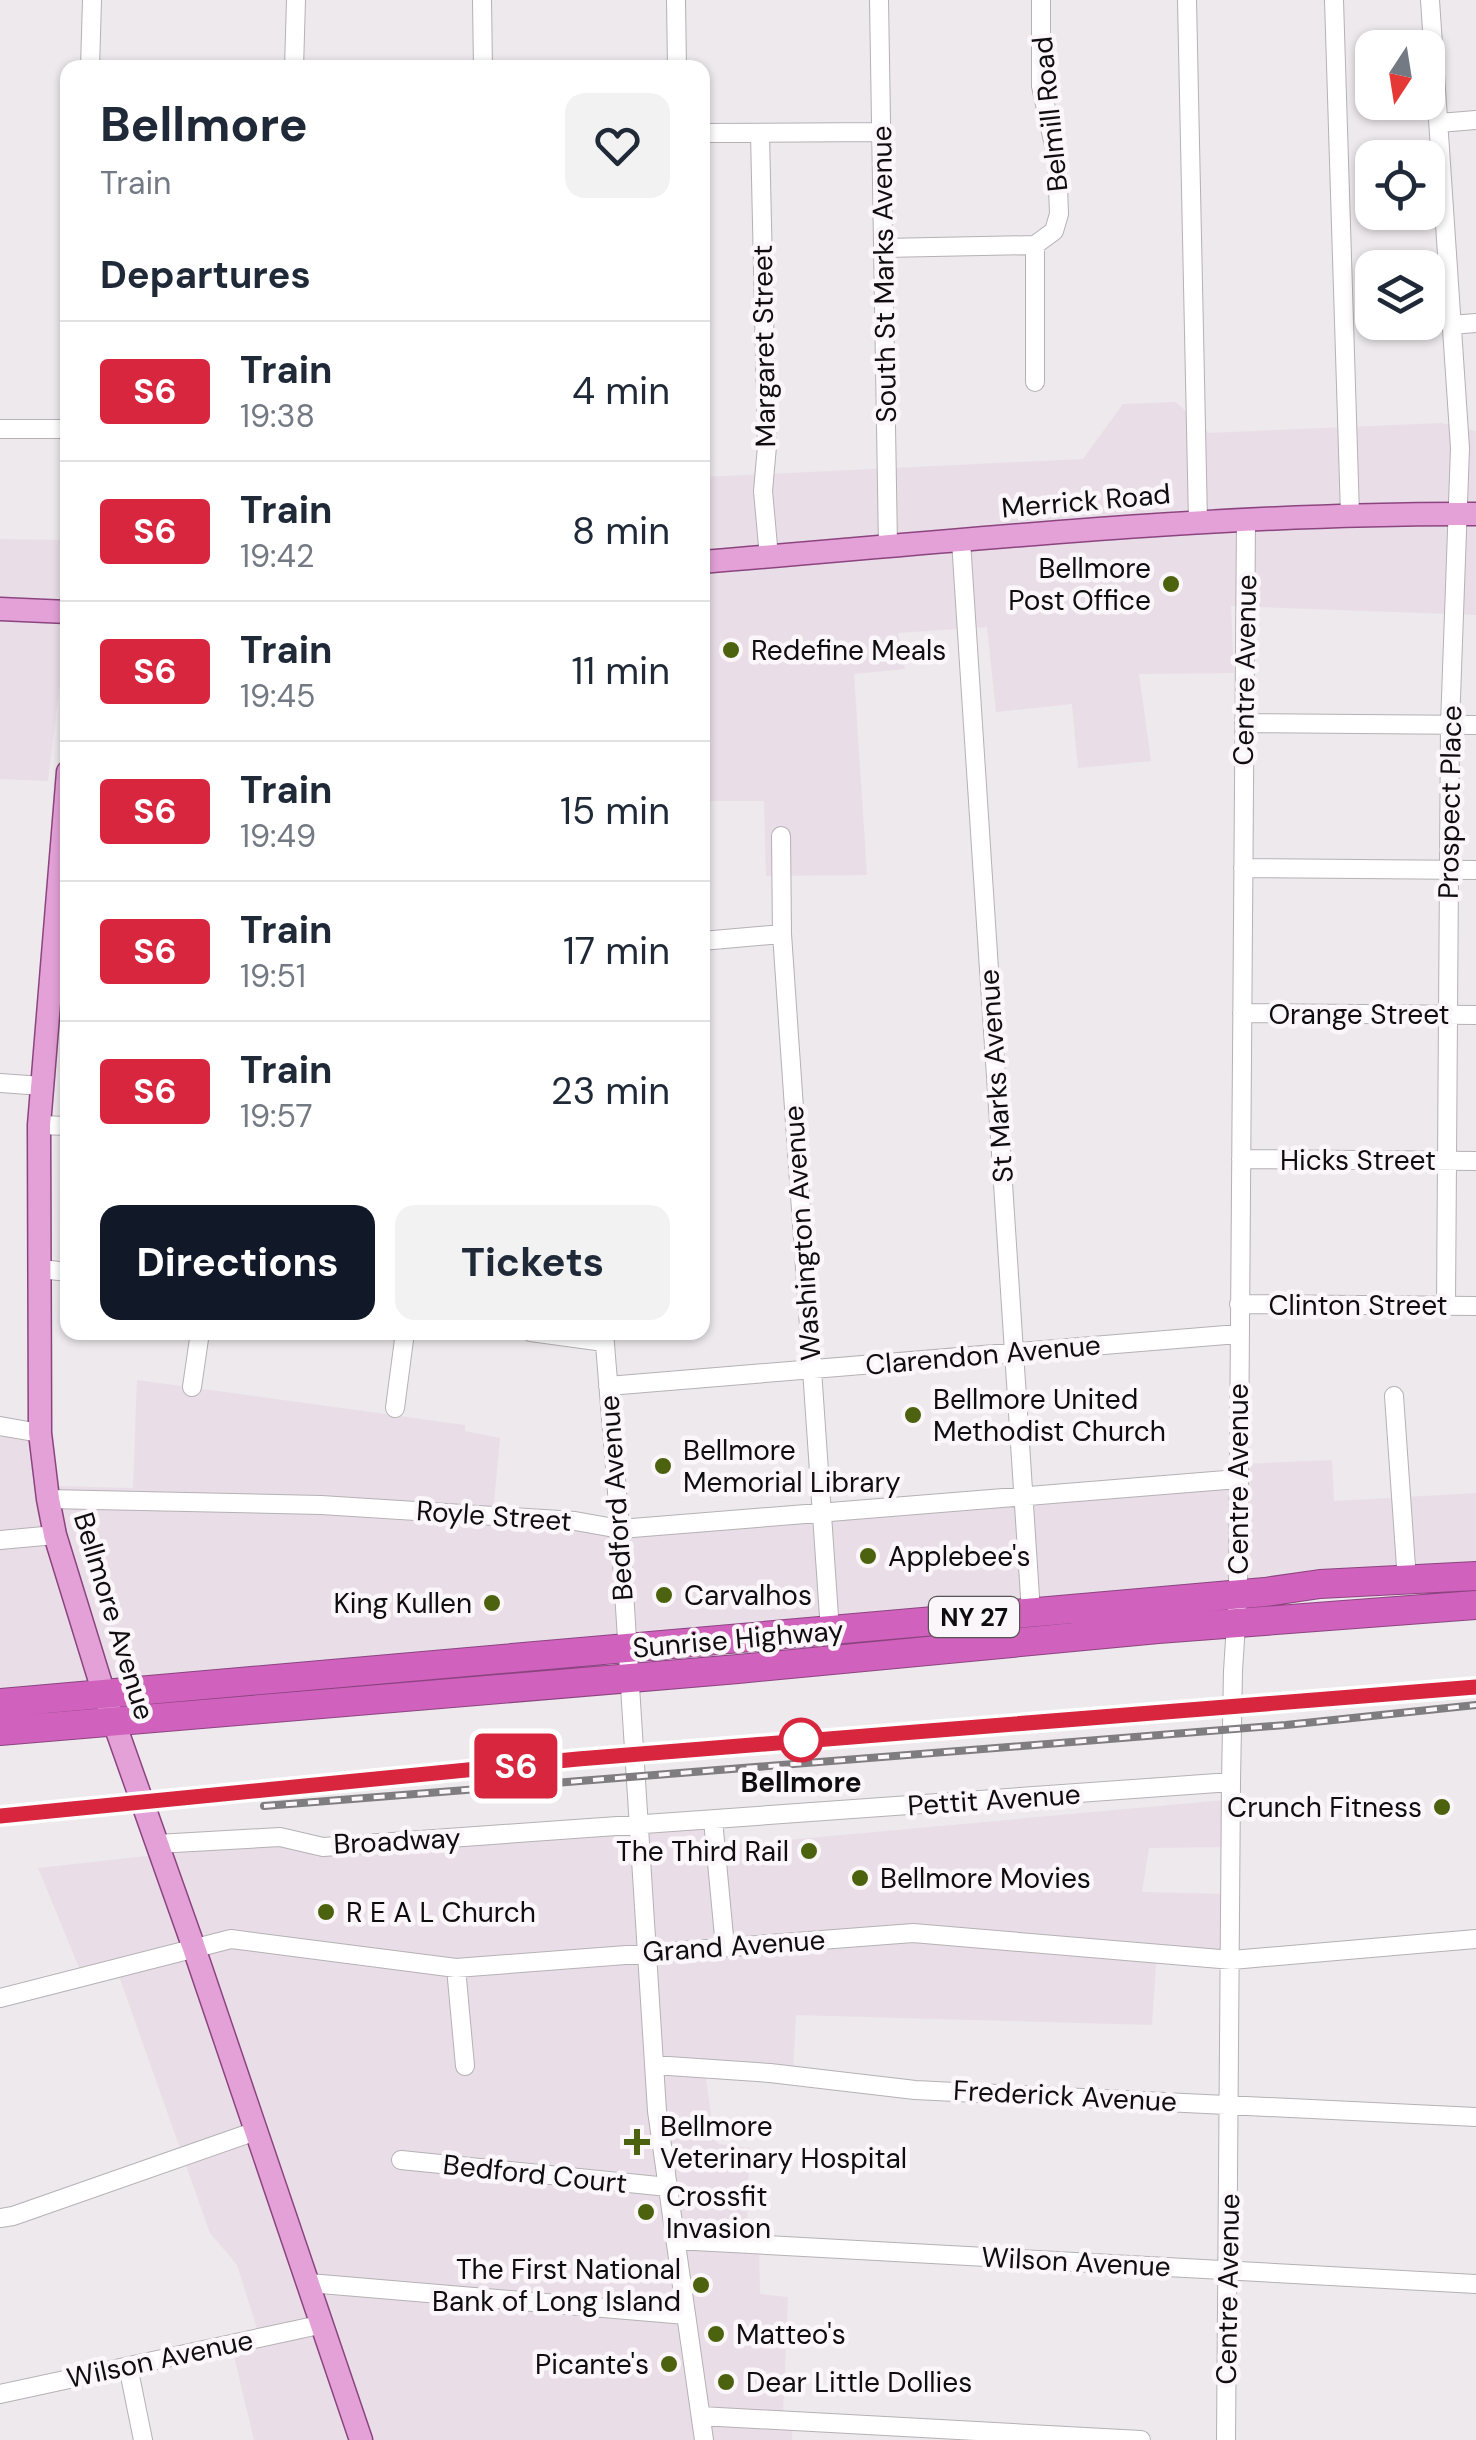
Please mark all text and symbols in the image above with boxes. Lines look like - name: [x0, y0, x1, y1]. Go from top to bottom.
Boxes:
- north arrow: [1355, 30, 1445, 120]
- map controls: [1355, 30, 1445, 340]
- street label: Belmill Road: [1023, 35, 1077, 193]
- text: Bellmore: [100, 93, 308, 156]
- button: heart: [565, 93, 670, 198]
- street label: South St Marks Avenue: [863, 125, 905, 423]
- button: locate: [1355, 140, 1445, 230]
- text: Train: [100, 162, 171, 204]
- street label: Margaret Street: [744, 244, 784, 448]
- text: Departures: [100, 250, 311, 300]
- button: layers: [1355, 250, 1445, 340]
- text: Train: [240, 345, 333, 395]
- text: 4 min: [572, 366, 670, 416]
- text: S6: [133, 368, 177, 414]
- text: 19:38: [240, 395, 315, 437]
- street label: Merrick Road: [1000, 475, 1172, 527]
- text: Train: [240, 485, 333, 535]
- text: 8 min: [572, 506, 670, 556]
- text: S6: [133, 508, 177, 554]
- text: 19:42: [240, 535, 314, 577]
- place label: Bellmore Post Office: [1008, 550, 1151, 619]
- marker: Bellmore Post Office: [1160, 573, 1182, 595]
- street label: Centre Avenue: [1225, 574, 1265, 766]
- text: Train: [240, 625, 333, 675]
- place label: Redefine Meals: [751, 632, 946, 669]
- marker: Redefine Meals: [720, 639, 742, 661]
- text: 11 min: [571, 646, 670, 696]
- text: S6: [133, 648, 177, 694]
- text: 19:45: [240, 675, 316, 717]
- street label: Prospect Place: [1430, 705, 1470, 899]
- text: Train: [240, 765, 333, 815]
- text: 15 min: [560, 786, 670, 836]
- text: S6: [133, 788, 177, 834]
- text: 19:49: [240, 815, 316, 857]
- text: Train: [240, 905, 333, 955]
- text: 17 min: [563, 926, 670, 976]
- text: S6: [133, 928, 177, 974]
- text: 19:51: [240, 955, 306, 997]
- street label: St Marks Avenue: [970, 968, 1022, 1184]
- street label: Orange Street: [1268, 996, 1450, 1033]
- text: Train: [240, 1045, 333, 1095]
- text: 23 min: [551, 1066, 670, 1116]
- text: S6: [133, 1068, 177, 1114]
- text: 19:57: [240, 1095, 313, 1137]
- street label: Washington Avenue: [775, 1104, 829, 1362]
- street label: Hicks Street: [1280, 1142, 1436, 1179]
- button: Directions: [100, 1205, 375, 1320]
- button: Tickets: [395, 1205, 670, 1320]
- street label: Clinton Street: [1268, 1287, 1448, 1324]
- street label: Clarendon Avenue: [864, 1326, 1102, 1384]
- place label: Bellmore United Methodist Church: [933, 1381, 1166, 1450]
- street label: Centre Avenue: [1220, 1383, 1257, 1575]
- street label: Bedford Avenue: [590, 1394, 642, 1602]
- marker: Bellmore United Methodist Church: [902, 1404, 924, 1426]
- place label: Bellmore Memorial Library: [683, 1432, 901, 1501]
- marker: Bellmore Memorial Library: [652, 1455, 674, 1477]
- street label: Royle Street: [415, 1492, 573, 1540]
- street label: Bellmore Avenue: [65, 1508, 163, 1724]
- place label: Applebee's: [888, 1538, 1030, 1575]
- marker: Applebee's: [857, 1545, 879, 1567]
- place label: Carvalhos: [684, 1577, 812, 1614]
- marker: Carvalhos: [653, 1584, 675, 1606]
- place label: King Kullen: [333, 1585, 472, 1622]
- marker: King Kullen: [481, 1592, 503, 1614]
- road number: NY 27: [929, 1597, 1019, 1637]
- street label: Sunrise Highway: [631, 1611, 845, 1667]
- marker: Bellmore: [780, 1719, 822, 1761]
- line badge: S6: [471, 1734, 561, 1798]
- text: S6: [494, 1743, 538, 1789]
- place label: Bellmore: [740, 1764, 862, 1801]
- street label: Pettit Avenue: [906, 1776, 1082, 1824]
- place label: Crunch Fitness: [1227, 1789, 1422, 1826]
- marker: Crunch Fitness: [1431, 1796, 1453, 1818]
- street label: Broadway: [332, 1819, 462, 1863]
- place label: The Third Rail: [616, 1833, 789, 1870]
- marker: The Third Rail: [798, 1840, 820, 1862]
- place label: Bellmore Movies: [880, 1860, 1091, 1897]
- marker: Bellmore Movies: [849, 1867, 871, 1889]
- place label: R E A L Church: [346, 1894, 536, 1931]
- marker: R E A L Church: [315, 1901, 337, 1923]
- street label: Grand Avenue: [641, 1921, 827, 1971]
- street label: Frederick Avenue: [952, 2072, 1178, 2120]
- place label: Bellmore Veterinary Hospital: [660, 2108, 907, 2177]
- marker: Bellmore Veterinary Hospital: [624, 2129, 650, 2155]
- street label: Bedford Court: [441, 2146, 629, 2202]
- place label: Crossfit Invasion: [666, 2178, 771, 2247]
- street label: Centre Avenue: [1208, 2193, 1248, 2385]
- marker: Crossfit Invasion: [635, 2201, 657, 2223]
- street label: Wilson Avenue: [980, 2239, 1172, 2285]
- place label: The First National Bank of Long Island: [432, 2251, 681, 2320]
- marker: The First National Bank of Long Island: [690, 2274, 712, 2296]
- place label: Matteo's: [736, 2316, 846, 2353]
- street label: Wilson Avenue: [64, 2321, 256, 2397]
- marker: Matteo's: [705, 2323, 727, 2345]
- place label: Picante's: [535, 2346, 649, 2383]
- marker: Picante's: [658, 2353, 680, 2375]
- place label: Dear Little Dollies: [746, 2364, 972, 2401]
- marker: Dear Little Dollies: [715, 2371, 737, 2393]

